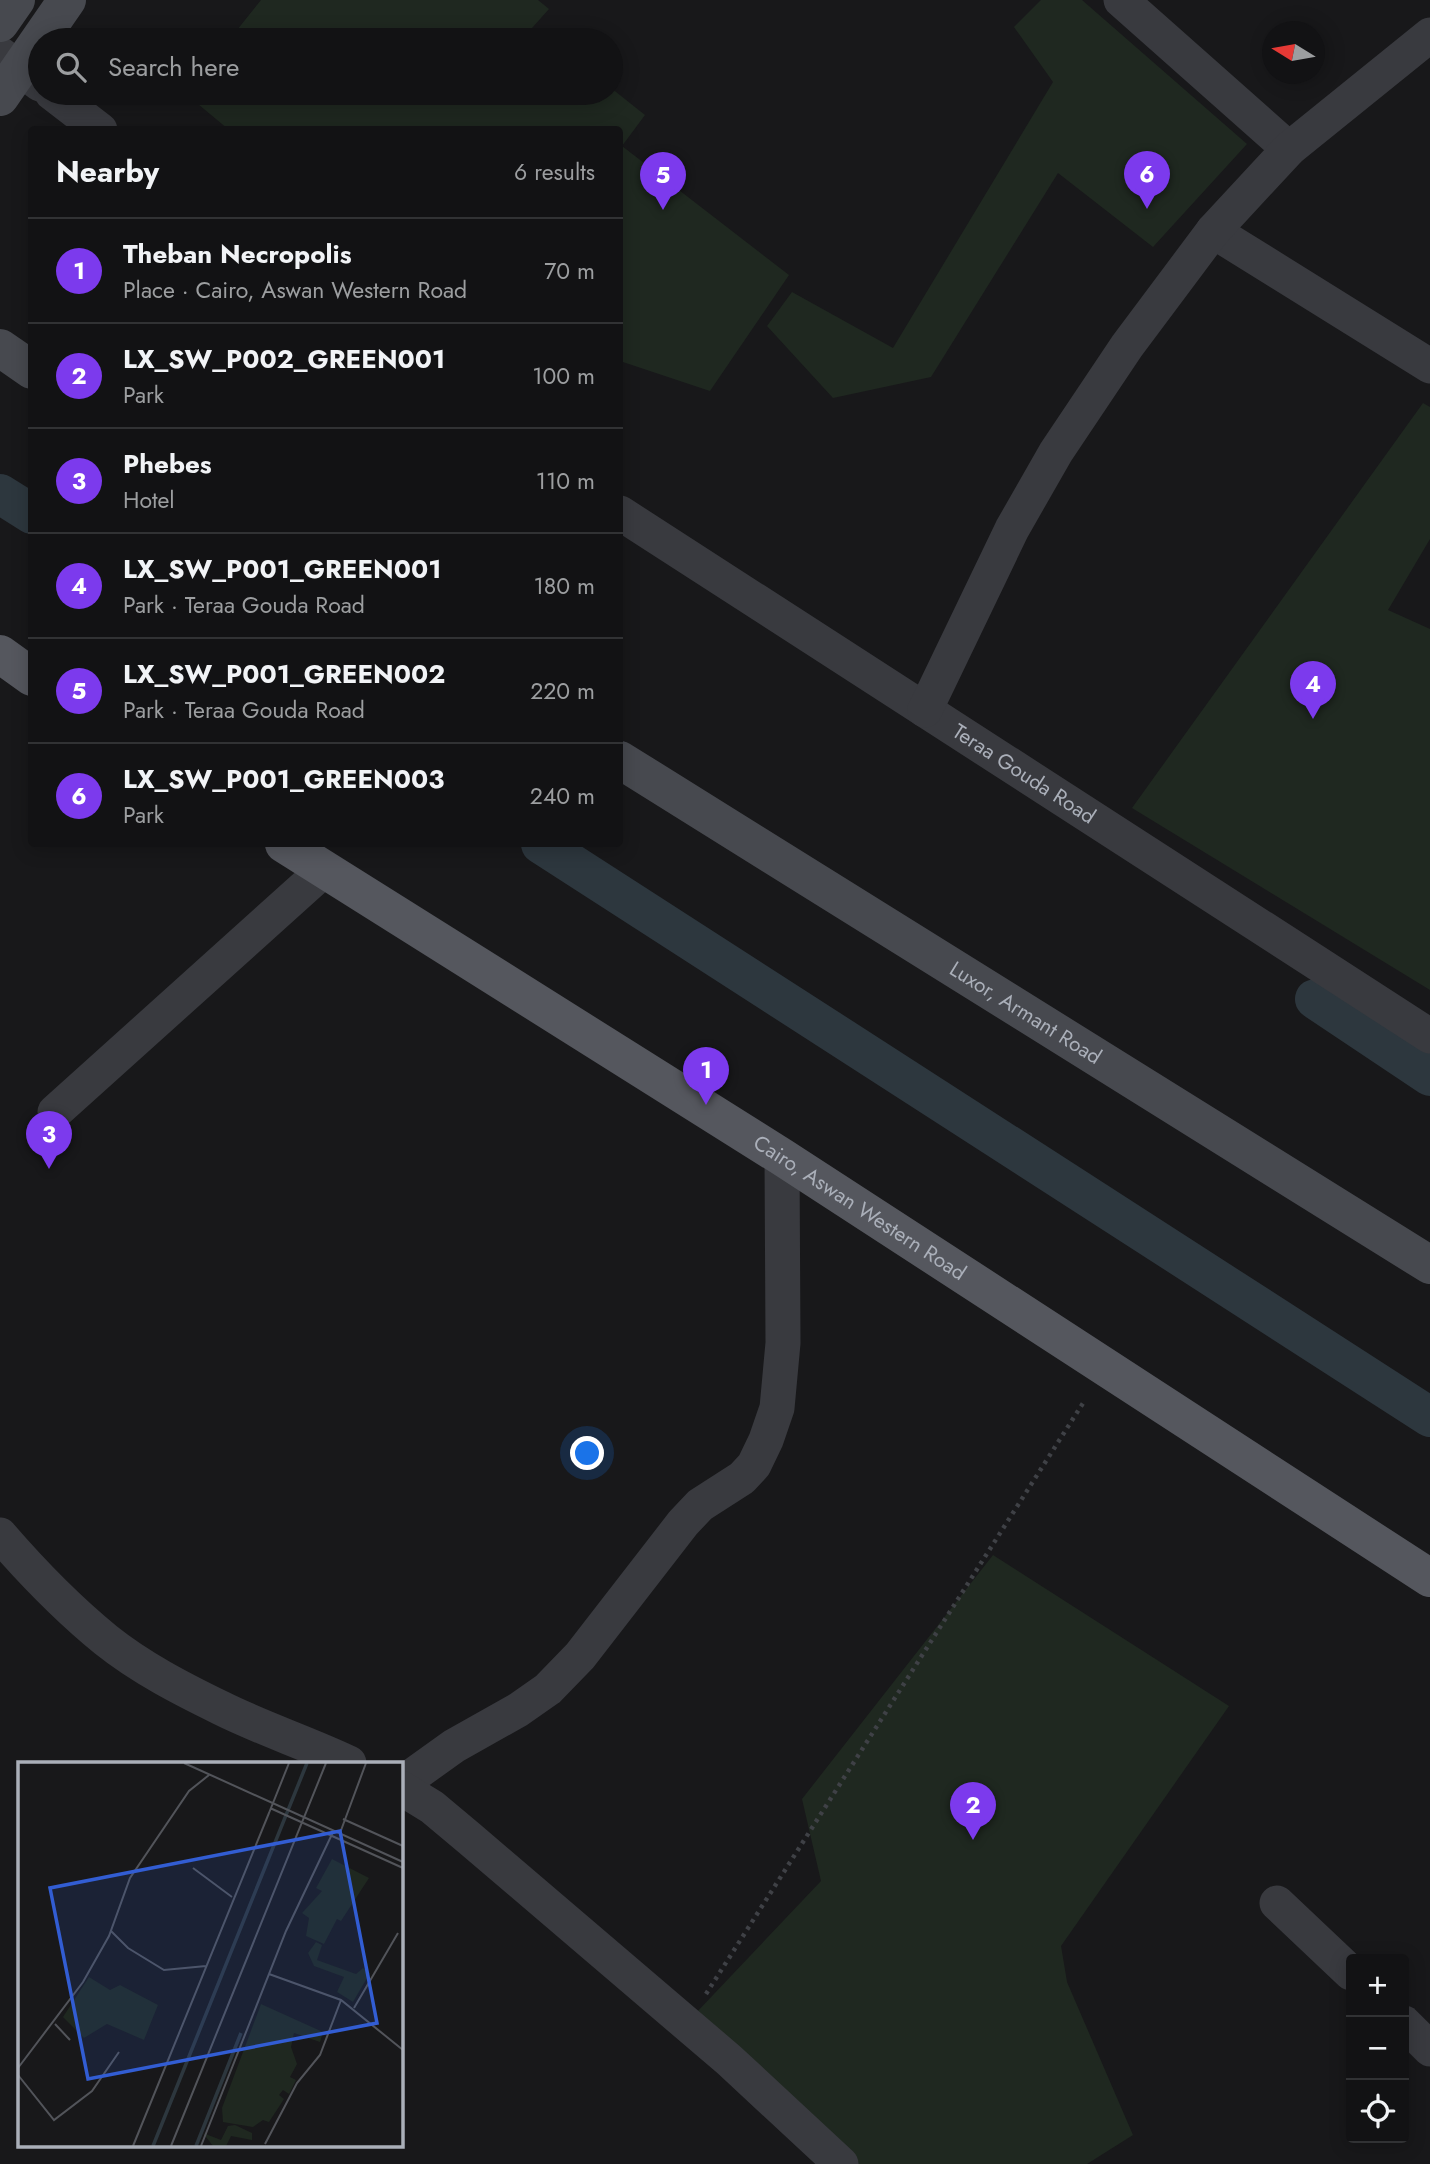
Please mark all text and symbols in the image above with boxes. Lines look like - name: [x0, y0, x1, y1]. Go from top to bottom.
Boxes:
- north arrow: [1262, 21, 1325, 84]
- search box: [28, 28, 623, 105]
- icon: search: [52, 48, 90, 86]
- text: Search here: [108, 48, 240, 86]
- text: Nearby: [56, 150, 159, 193]
- pin: 6: [1124, 151, 1170, 209]
- pin: 5: [640, 152, 686, 210]
- text: 6 results: [514, 155, 595, 189]
- text: Theban Necropolis: [123, 235, 352, 273]
- text: 1: [73, 254, 85, 288]
- text: 70 m: [544, 254, 595, 288]
- text: Place · Cairo, Aswan Western Road: [123, 273, 467, 307]
- text: LX_SW_P002_GREEN001: [123, 340, 445, 378]
- text: 2: [71, 359, 87, 393]
- text: 100 m: [532, 359, 595, 393]
- text: Park: [123, 378, 164, 412]
- text: Phebes: [123, 445, 212, 483]
- text: 3: [72, 464, 86, 498]
- text: 110 m: [536, 464, 595, 498]
- text: Hotel: [123, 483, 175, 517]
- text: LX_SW_P001_GREEN001: [123, 550, 441, 588]
- text: 4: [71, 569, 87, 603]
- text: 180 m: [533, 569, 595, 603]
- text: Park · Teraa Gouda Road: [123, 588, 365, 622]
- text: LX_SW_P001_GREEN002: [123, 655, 445, 693]
- pin: 4: [1290, 661, 1336, 719]
- text: 5: [72, 674, 86, 708]
- text: 220 m: [530, 674, 595, 708]
- text: Park · Teraa Gouda Road: [123, 693, 365, 727]
- street label: Teraa Gouda Road: [947, 717, 1101, 831]
- text: LX_SW_P001_GREEN003: [123, 760, 444, 798]
- text: 6: [71, 779, 87, 813]
- text: 240 m: [530, 779, 595, 813]
- text: Park: [123, 798, 164, 832]
- street label: Luxor, Armant Road: [944, 954, 1107, 1072]
- pin: 1: [683, 1047, 729, 1105]
- pin: 3: [26, 1111, 72, 1169]
- street label: Cairo, Aswan Western Road: [748, 1128, 972, 1288]
- your location: [570, 1436, 604, 1470]
- inset map: [18, 1762, 402, 2146]
- pin: 2: [950, 1782, 996, 1840]
- map controls: [1346, 1954, 1409, 2143]
- button: +: [1346, 1954, 1409, 2017]
- button: −: [1346, 2017, 1409, 2080]
- button: locate: [1346, 2080, 1409, 2143]

